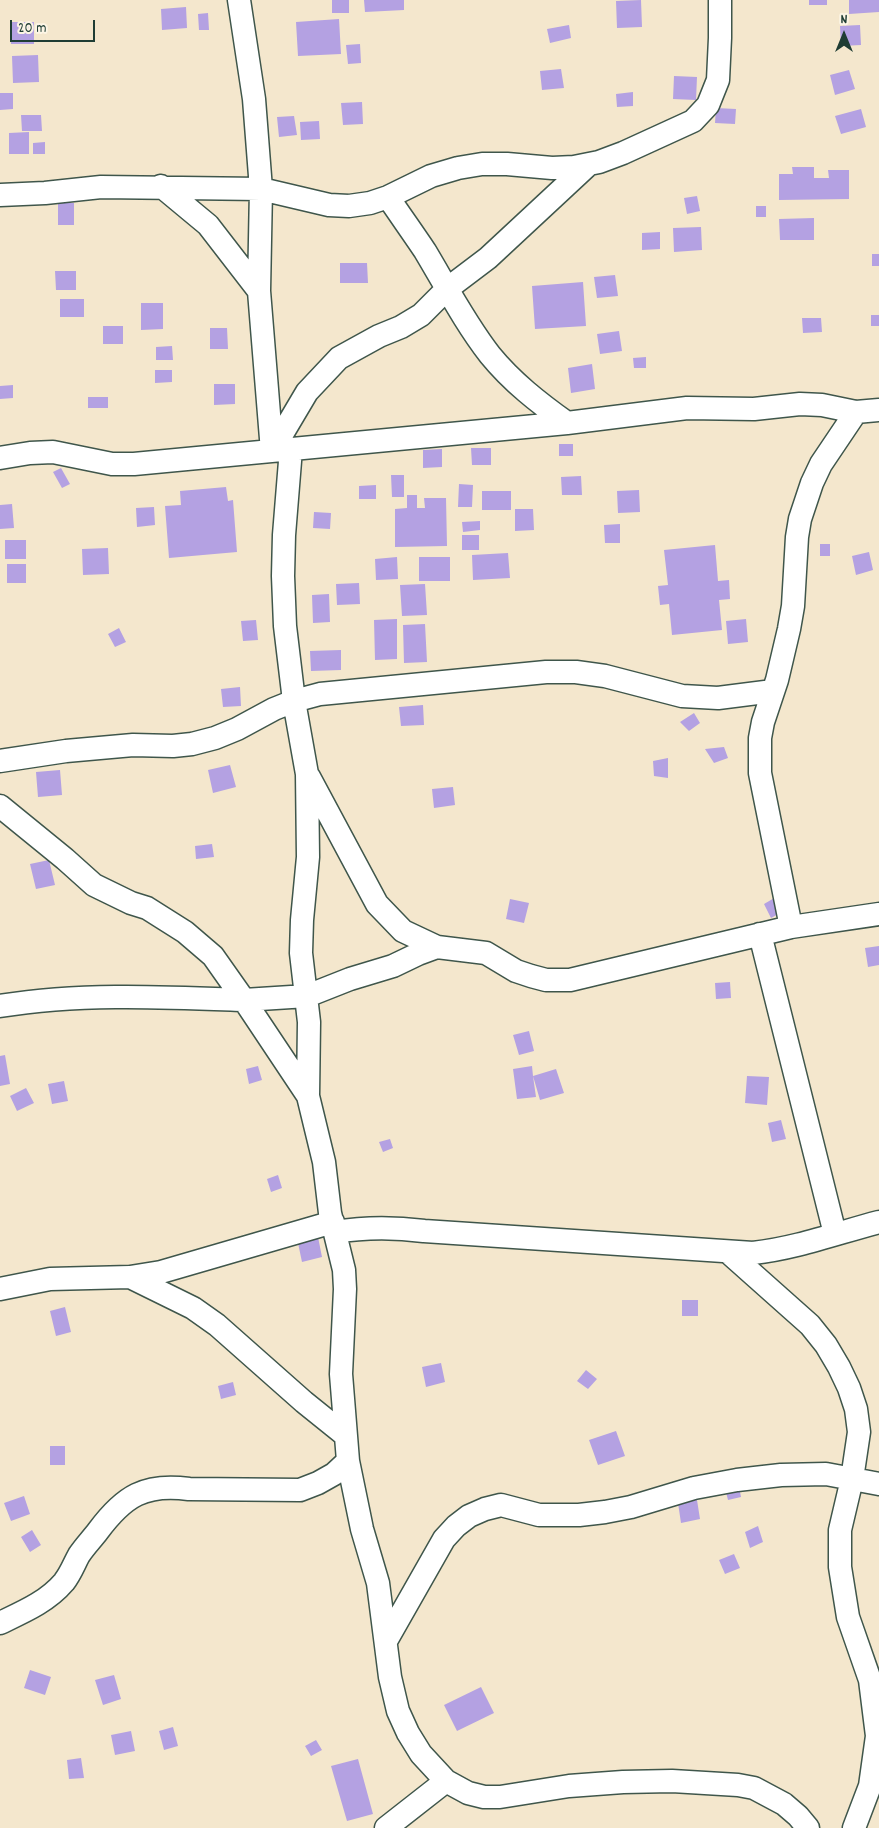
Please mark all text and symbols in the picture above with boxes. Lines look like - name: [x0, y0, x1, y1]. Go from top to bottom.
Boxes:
- scale bar: [12, 10, 98, 42]
- north arrow: [819, 10, 869, 60]
- text: N: [841, 10, 847, 30]
- text: 20 m: [18, 18, 46, 40]

